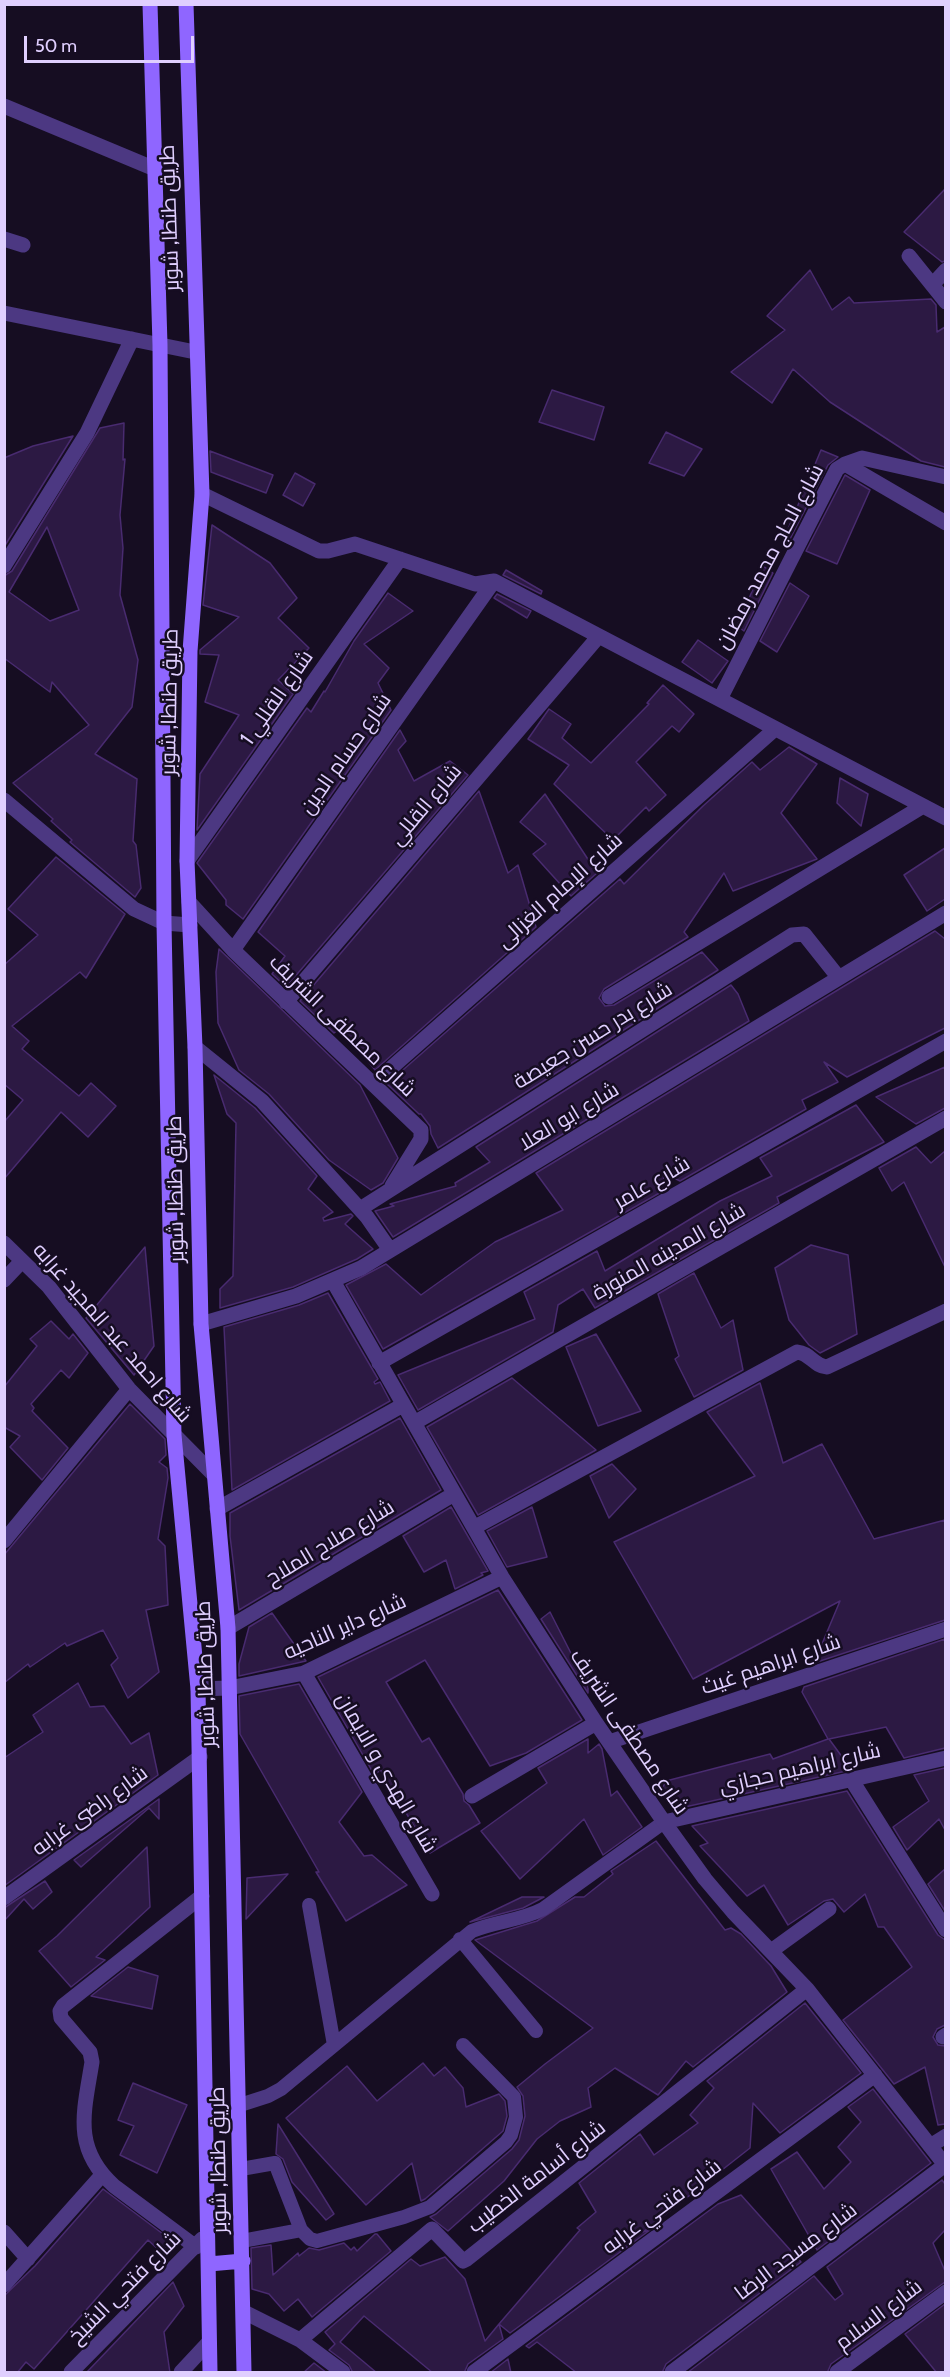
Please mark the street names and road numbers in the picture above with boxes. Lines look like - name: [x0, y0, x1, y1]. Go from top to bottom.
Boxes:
- street label: طريق طنطا, شوبر: [155, 144, 185, 292]
- street label: شارع الحاج محمد رمضان: [711, 460, 829, 654]
- street label: طريق طنطا, شوبر: [156, 628, 184, 776]
- street label: شارع القللي 1: [235, 646, 319, 750]
- street label: شارع حسام الدين: [295, 689, 397, 819]
- street label: شارع القللي: [385, 759, 467, 851]
- street label: شارع الإمام الغزالى: [492, 828, 628, 954]
- street label: شارع مصطفى الشريف: [263, 950, 421, 1102]
- street label: شارع بدر حسن جعيصة: [509, 977, 677, 1095]
- street label: شارع ابو العلا: [514, 1077, 624, 1157]
- street label: طريق طنطا, شوبر: [162, 1115, 190, 1263]
- street label: شارع عامر: [609, 1151, 695, 1215]
- street label: شارع المدينه المنورة: [588, 1198, 750, 1306]
- street label: شارع احمد عبد المجيد غرابه: [27, 1238, 197, 1428]
- street label: شارع صلاح الملاح: [261, 1495, 399, 1591]
- street label: شارع داير الناحيه: [280, 1589, 410, 1665]
- street label: طريق طنطا, شوبر: [191, 1600, 221, 1748]
- street label: شارع ابراهيم غيث: [698, 1629, 844, 1701]
- street label: شارع مصطفى الشريف: [564, 1644, 694, 1820]
- street label: شارع الهدي و الايمان: [330, 1688, 442, 1858]
- street label: شارع ابراهيم حجازي: [717, 1738, 883, 1800]
- street label: شارع راضى غرابه: [27, 1761, 153, 1861]
- street label: طريق طنطا, شوبر: [205, 2086, 233, 2234]
- street label: شارع أسامة الخطيب: [463, 2115, 611, 2239]
- street label: شارع فتحي غرابه: [598, 2154, 726, 2260]
- street label: شارع مسجد الرضا: [730, 2198, 862, 2306]
- street label: شارع فتحي الشيخ: [63, 2226, 187, 2350]
- street label: شارع السلام: [831, 2274, 927, 2356]

